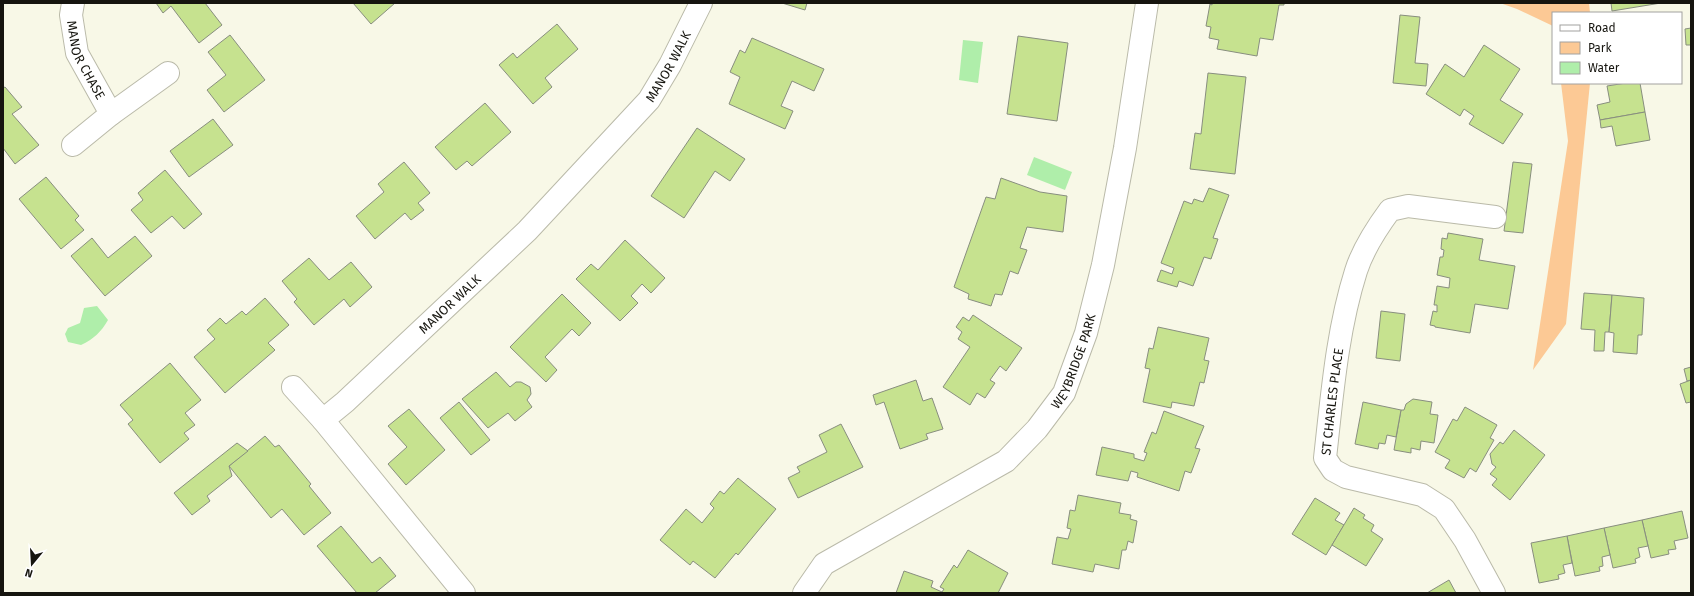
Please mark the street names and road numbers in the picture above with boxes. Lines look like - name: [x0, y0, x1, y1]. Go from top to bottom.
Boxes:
- street label: MANOR CHASE: [64, 19, 109, 102]
- street label: MANOR WALK: [642, 28, 694, 105]
- street label: MANOR WALK: [416, 271, 484, 336]
- street label: WEYBRIDGE PARK: [1047, 312, 1098, 412]
- street label: ST CHARLES PLACE: [1318, 347, 1346, 456]

